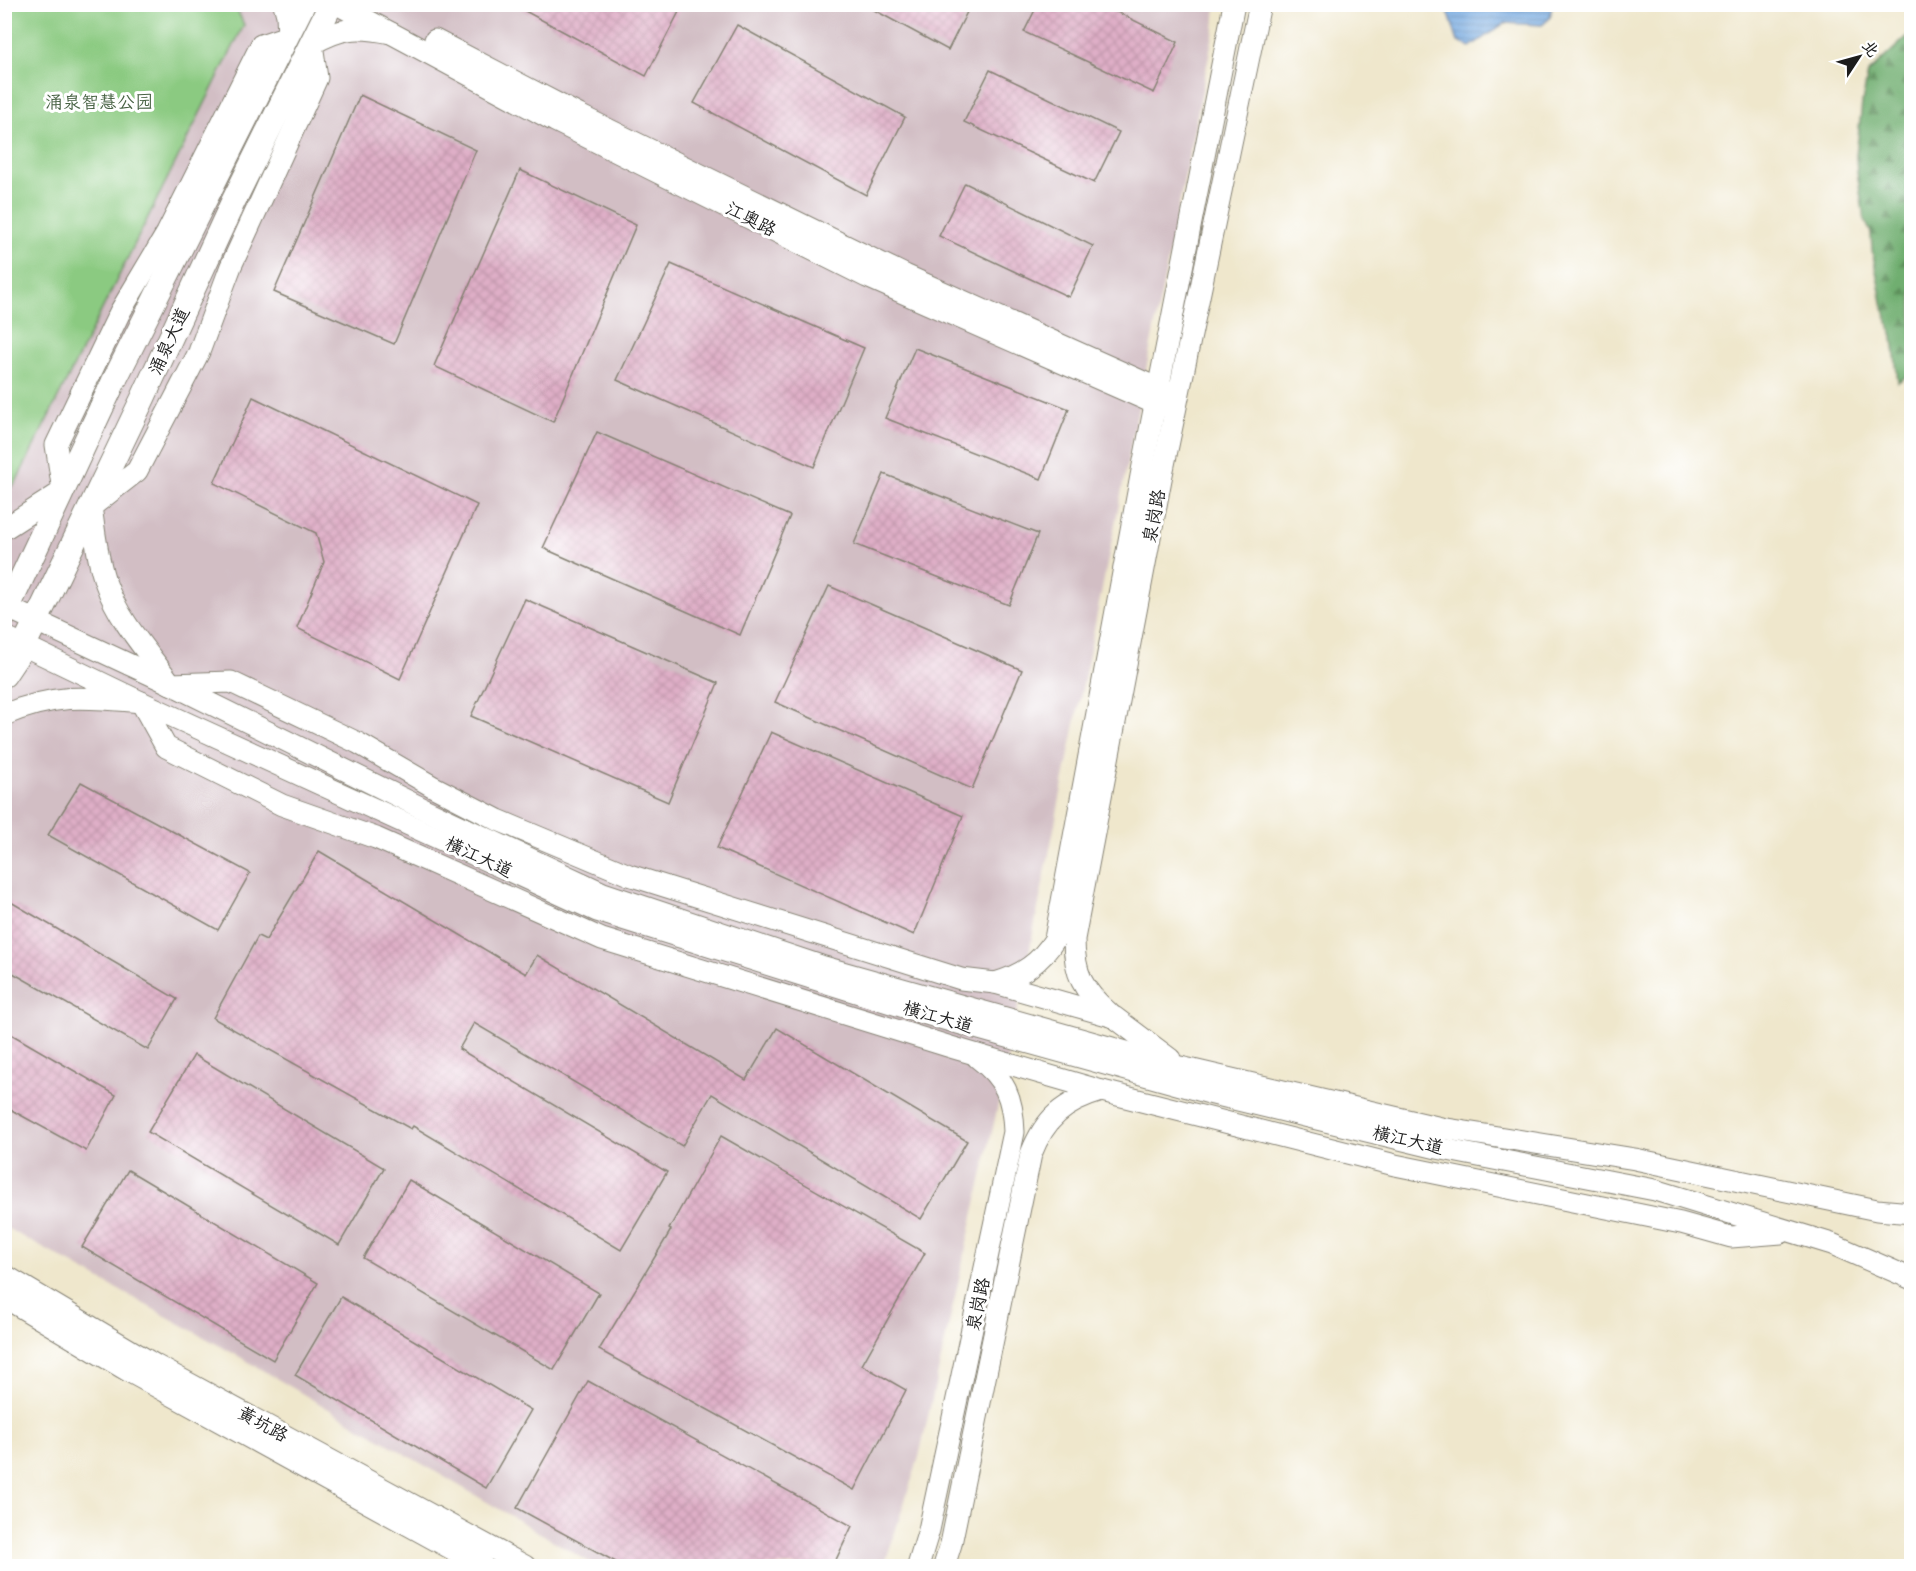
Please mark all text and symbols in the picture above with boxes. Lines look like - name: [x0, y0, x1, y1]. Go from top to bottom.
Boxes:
- north arrow: [1829, 27, 1889, 87]
- text: 北: [1858, 35, 1885, 61]
- park label: 涌泉智慧公园: [45, 89, 153, 114]
- street label: 江奥路: [721, 195, 781, 242]
- street label: 涌泉大道: [142, 303, 195, 379]
- street label: 泉岗路: [1136, 487, 1171, 545]
- street label: 横江大道: [441, 830, 517, 883]
- street label: 横江大道: [900, 995, 976, 1038]
- street label: 横江大道: [1370, 1119, 1446, 1160]
- street label: 泉岗路: [960, 1275, 995, 1333]
- street label: 黄坑路: [234, 1400, 293, 1448]

